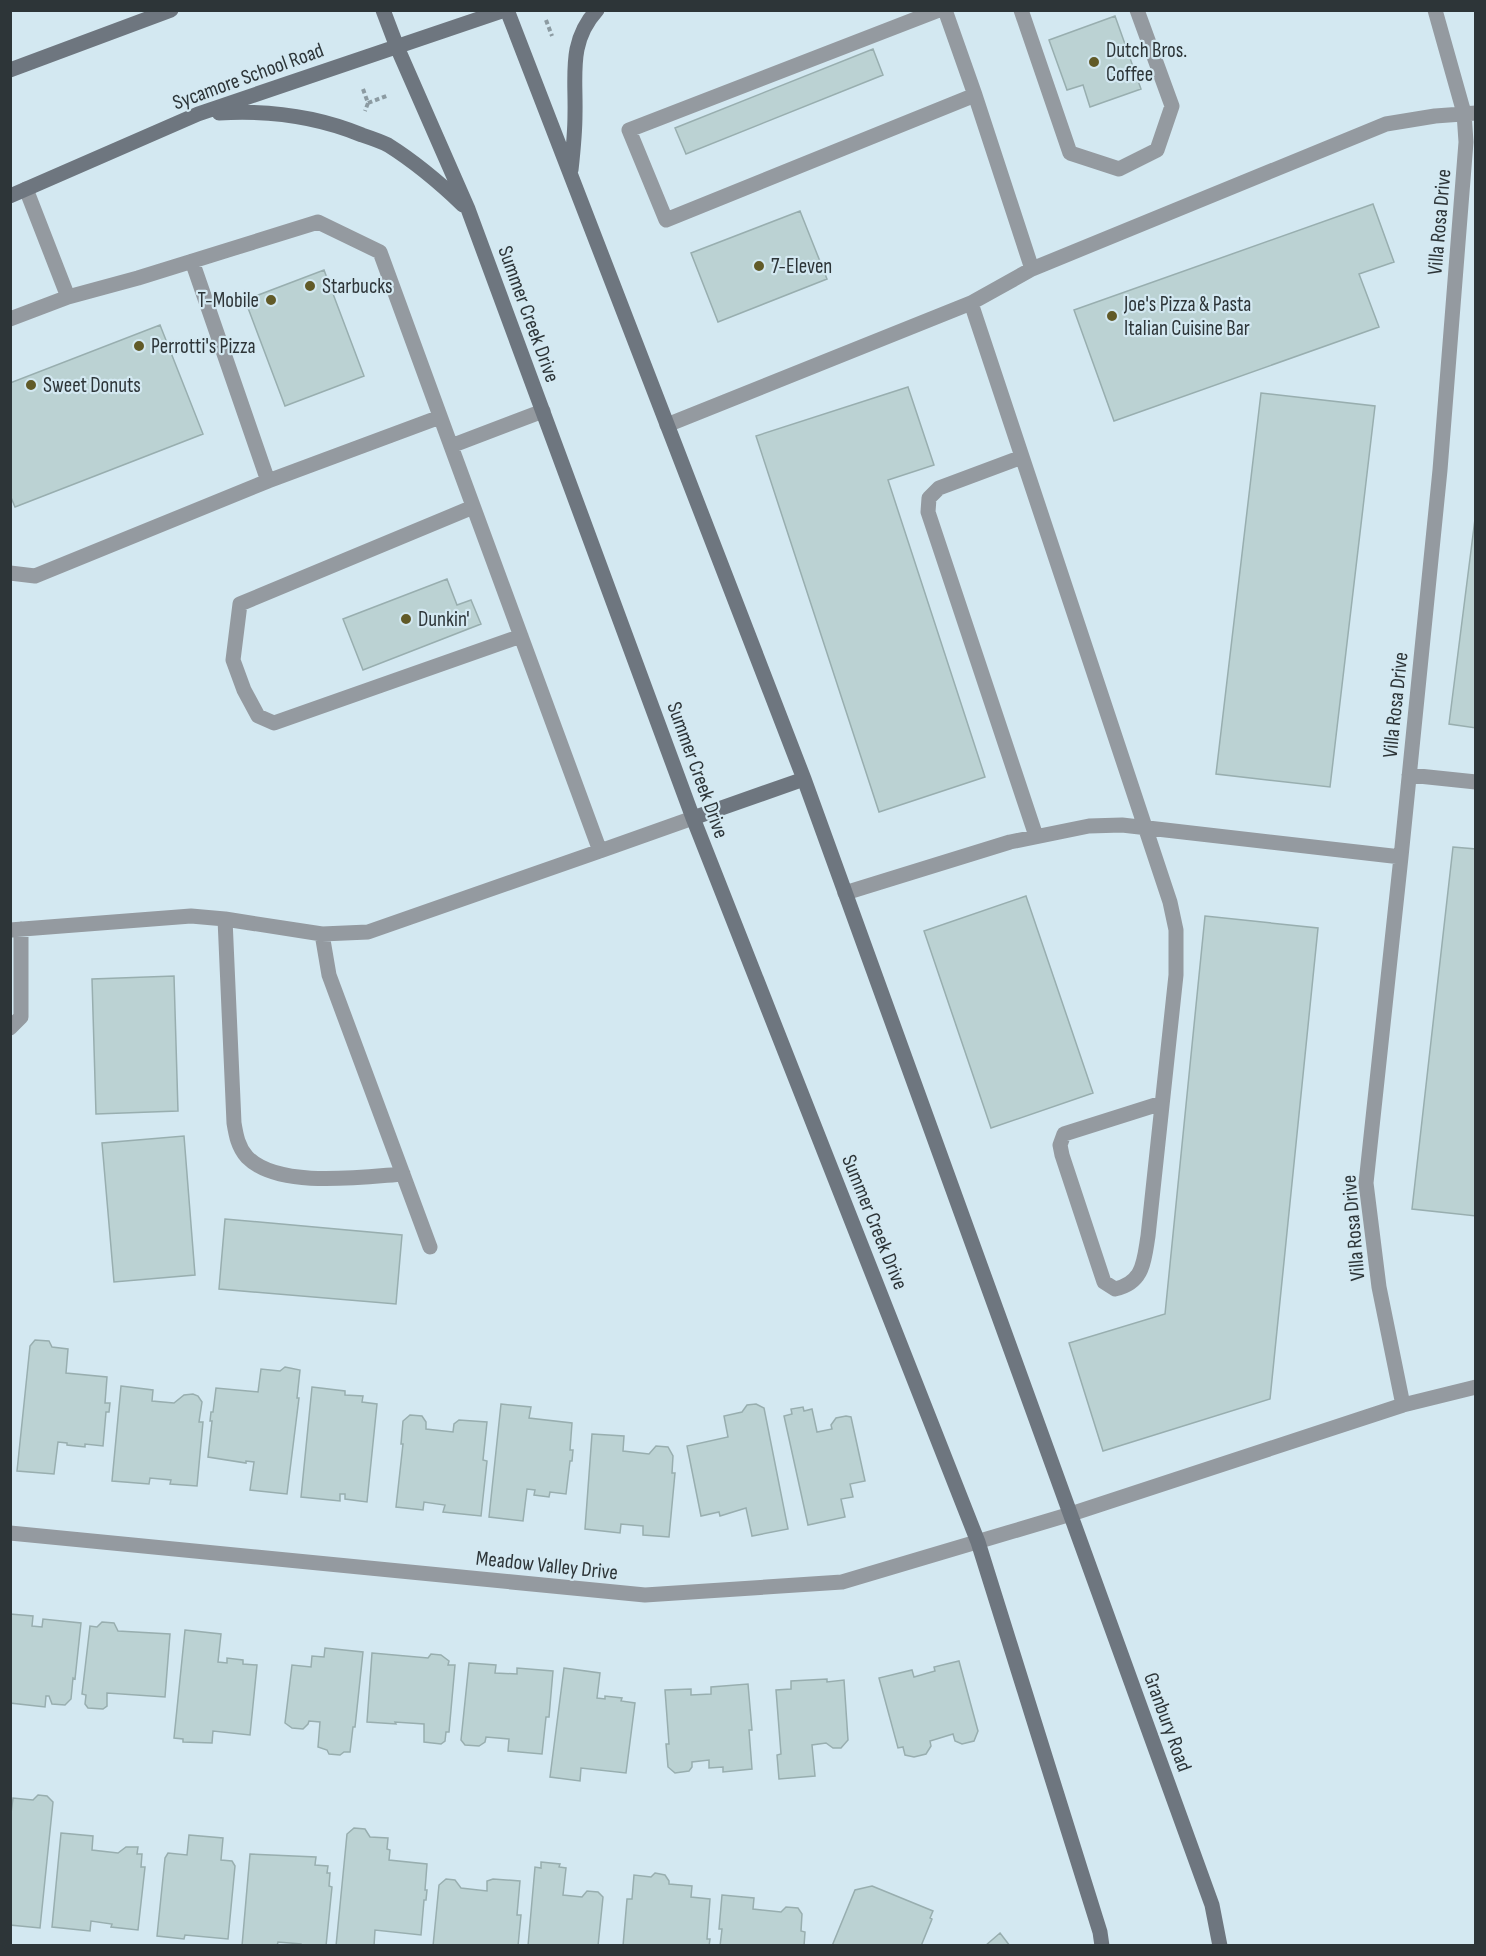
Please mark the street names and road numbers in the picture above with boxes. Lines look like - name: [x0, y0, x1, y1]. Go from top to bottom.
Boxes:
- street label: Sycamore School Road: [169, 38, 327, 115]
- street label: Villa Rosa Drive: [1422, 168, 1457, 276]
- street label: Summer Creek Drive: [492, 243, 565, 386]
- street label: Villa Rosa Drive: [1378, 651, 1413, 759]
- street label: Summer Creek Drive: [661, 699, 734, 842]
- street label: Summer Creek Drive: [836, 1151, 913, 1293]
- street label: Villa Rosa Drive: [1336, 1174, 1371, 1282]
- street label: Meadow Valley Drive: [475, 1546, 619, 1585]
- street label: Granbury Road: [1138, 1669, 1197, 1775]

